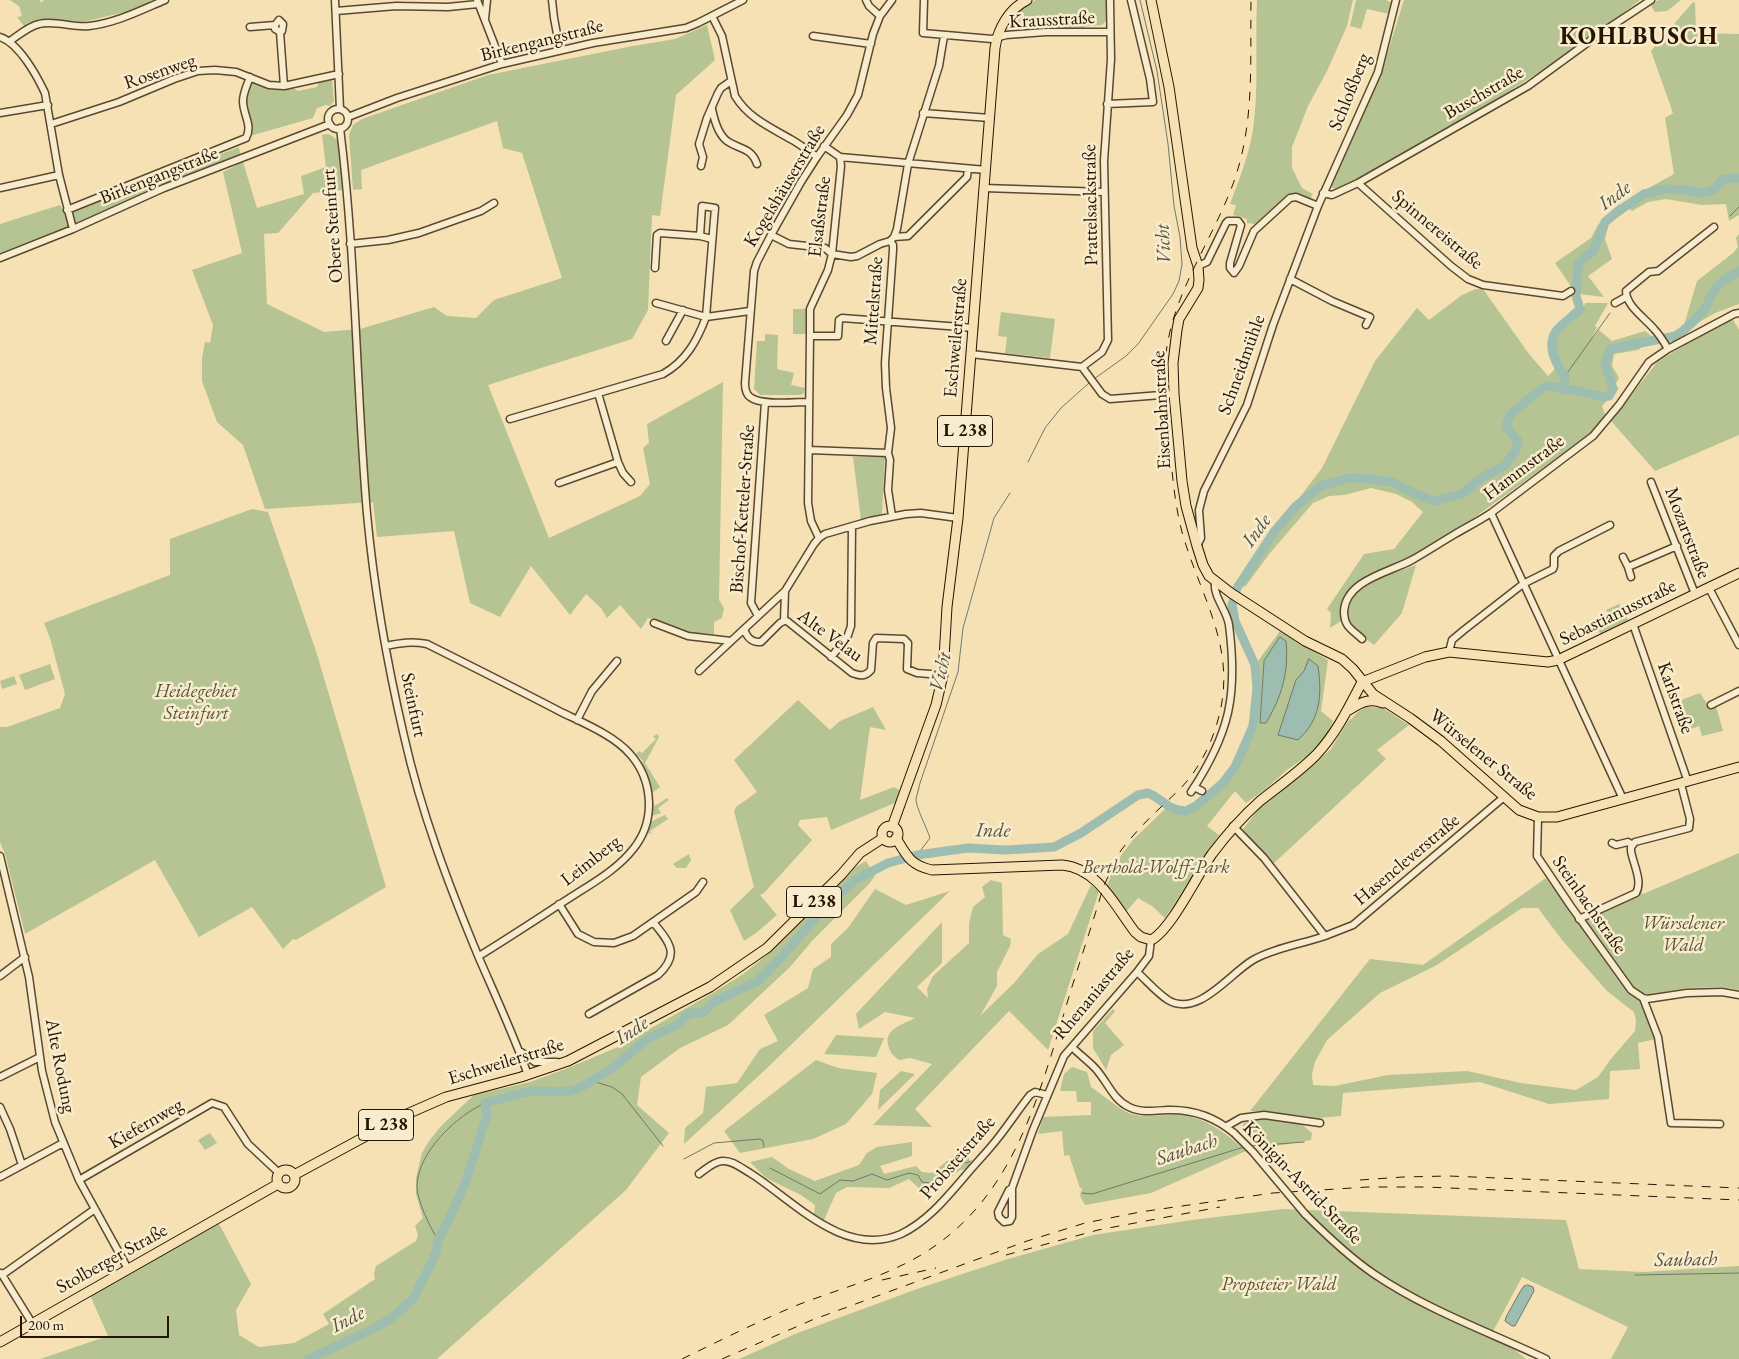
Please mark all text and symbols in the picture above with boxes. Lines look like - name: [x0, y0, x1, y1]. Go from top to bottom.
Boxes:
- street label: Krausstraße: [1008, 6, 1096, 34]
- street label: Birkengangstraße: [478, 15, 606, 67]
- district label: KOHLBUSCH: [1559, 23, 1719, 51]
- street label: Rosenweg: [121, 49, 199, 95]
- street label: Schloßberg: [1324, 50, 1376, 134]
- street label: Buschstraße: [1440, 61, 1528, 125]
- street label: Kogelshäuserstraße: [739, 121, 831, 251]
- street label: Birkengangstraße: [96, 142, 222, 210]
- street label: Prattelsackstraße: [1079, 144, 1103, 266]
- street label: Obere Steinfurt: [318, 168, 348, 284]
- street label: Elsaßstraße: [804, 175, 836, 259]
- water label: Inde: [1594, 176, 1636, 216]
- street label: Spinnereistraße: [1387, 185, 1487, 275]
- water label: Vicht: [1151, 223, 1177, 265]
- street label: Mittelstraße: [860, 256, 888, 346]
- street label: Eschweilerstraße: [939, 277, 973, 399]
- street label: Schneidmühle: [1213, 312, 1271, 418]
- street label: Eisenbahnstraße: [1148, 350, 1176, 470]
- road number: L 238: [938, 416, 992, 446]
- street label: Bischof-Ketteler-Straße: [726, 424, 760, 594]
- street label: Hammstraße: [1479, 430, 1569, 506]
- street label: Mozartstraße: [1659, 484, 1715, 582]
- water label: Inde: [1237, 510, 1277, 552]
- street label: Sebastianusstraße: [1556, 575, 1680, 651]
- street label: Alte Velau: [793, 605, 867, 667]
- water label: Vicht: [925, 650, 957, 694]
- street label: Karlstraße: [1652, 659, 1698, 737]
- street label: Steinfurt: [395, 671, 431, 739]
- park label: Heidegebiet Steinfurt: [155, 681, 237, 725]
- street label: Würselener Straße: [1424, 704, 1542, 806]
- street label: Hasencleverstraße: [1350, 809, 1464, 911]
- water label: Inde: [975, 819, 1011, 843]
- street label: Leimberg: [557, 831, 625, 891]
- street label: Steinbachstraße: [1547, 852, 1631, 958]
- park label: Berthold-Wolff-Park: [1082, 857, 1230, 879]
- road number: L 238: [786, 886, 842, 918]
- park label: Würselener Wald: [1642, 913, 1724, 957]
- street label: Rhenaniastraße: [1049, 943, 1139, 1045]
- water label: Inde: [611, 1011, 653, 1051]
- street label: Alte Rodung: [40, 1017, 80, 1115]
- street label: Eschweilerstraße: [445, 1034, 567, 1090]
- street label: Kiefernweg: [105, 1094, 187, 1154]
- road number: L 238: [358, 1110, 414, 1140]
- street label: Probsteistraße: [916, 1112, 1000, 1204]
- street label: Königin-Astrid-Straße: [1238, 1117, 1366, 1249]
- water label: Saubach: [1153, 1129, 1221, 1171]
- street label: Stolberger Straße: [52, 1219, 172, 1299]
- water label: Saubach: [1654, 1247, 1718, 1273]
- park label: Propsteier Wald: [1221, 1274, 1337, 1296]
- water label: Inde: [327, 1301, 369, 1339]
- scale bar: [22, 1306, 171, 1338]
- text: 200 m: [28, 1315, 64, 1334]

